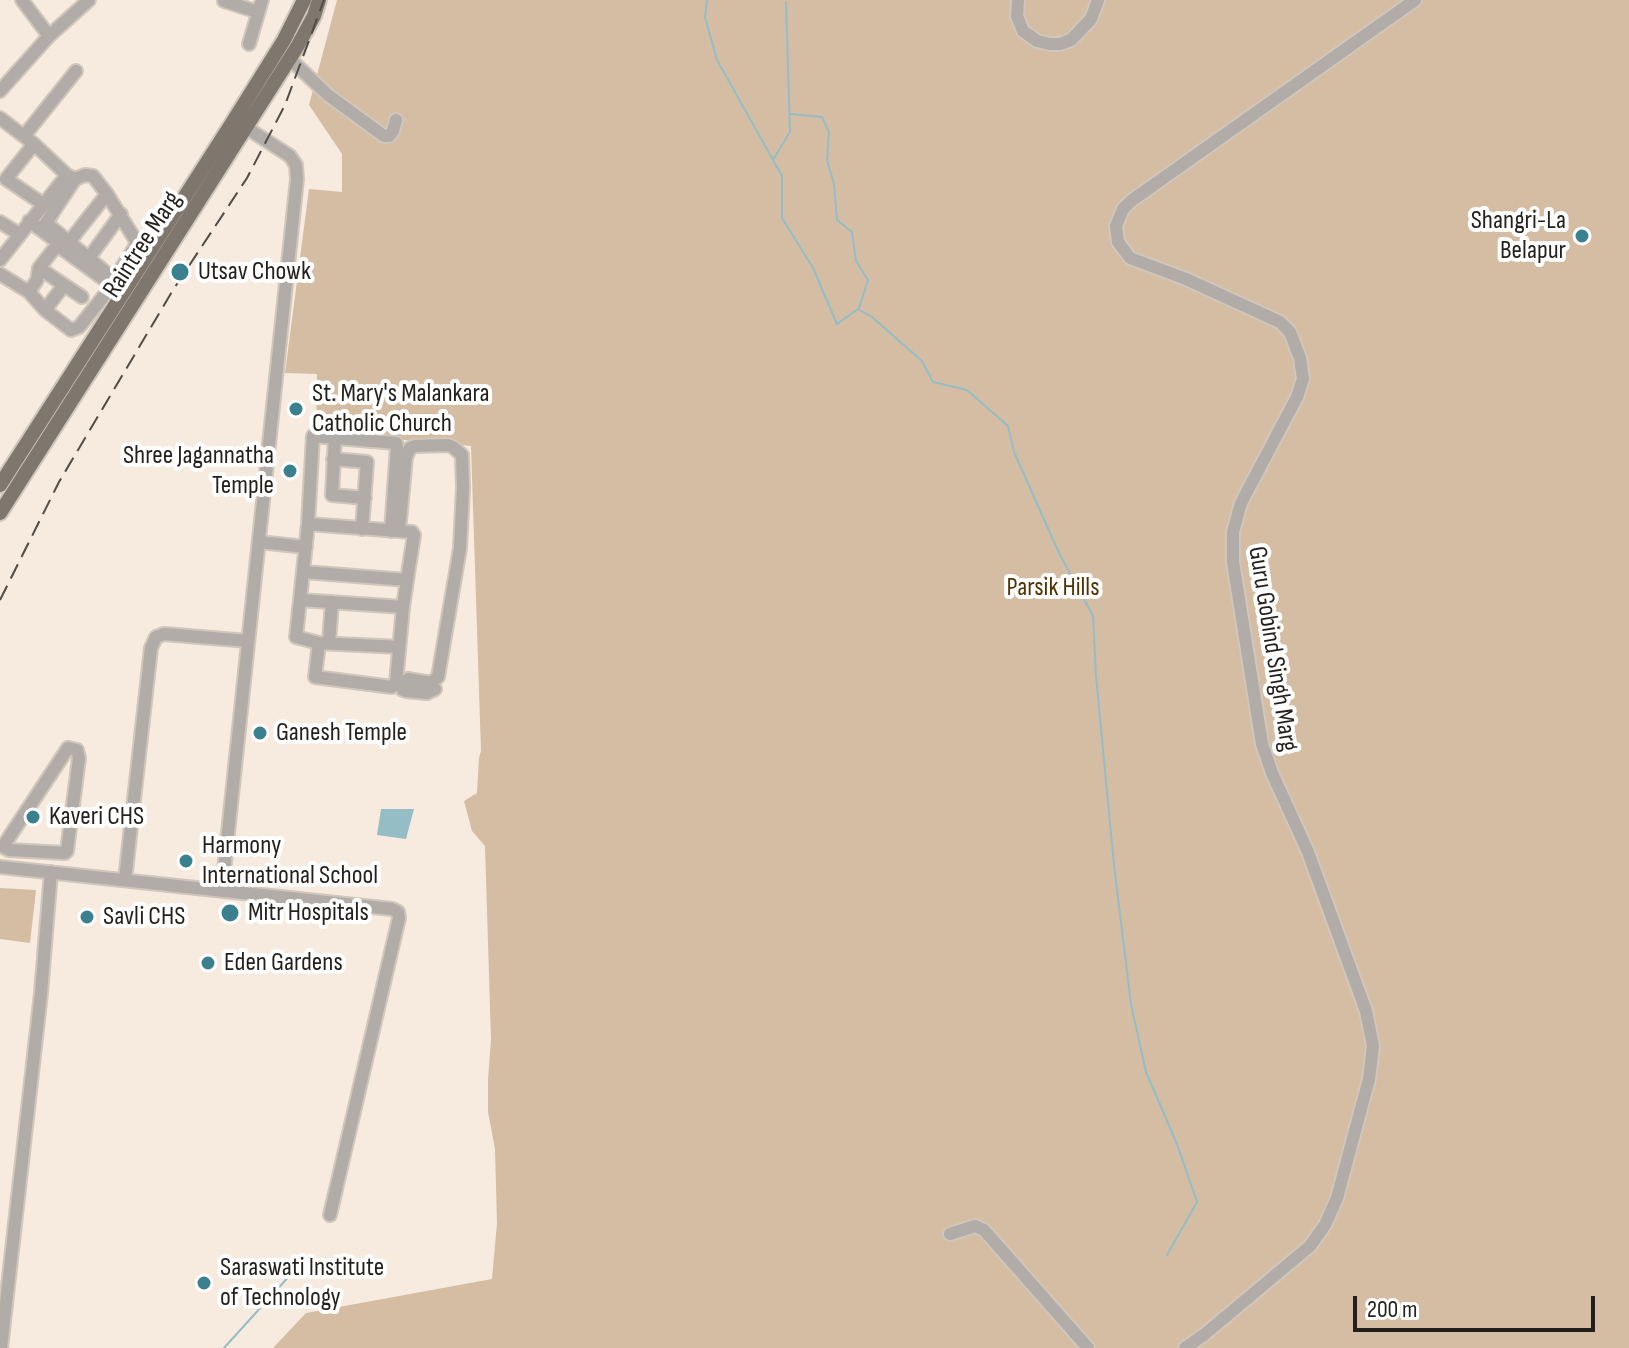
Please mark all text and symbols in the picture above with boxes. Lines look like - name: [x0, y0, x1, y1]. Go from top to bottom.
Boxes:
- street label: Raintree Marg: [97, 186, 189, 304]
- place label: Shangri-La Belapur: [1471, 205, 1566, 266]
- marker: Shangri-La Belapur: [1573, 227, 1591, 245]
- place label: Utsav Chowk: [198, 256, 311, 288]
- marker: Utsav Chowk: [169, 261, 191, 283]
- place label: St. Mary's Malankara Catholic Church: [312, 378, 490, 440]
- marker: St. Mary's Malankara Catholic Church: [287, 400, 305, 418]
- place label: Shree Jagannatha Temple: [123, 440, 274, 502]
- marker: Shree Jagannatha Temple: [281, 462, 299, 480]
- street label: Guru Gobind Singh Marg: [1240, 544, 1304, 754]
- park label: Parsik Hills: [1006, 572, 1100, 604]
- place label: Ganesh Temple: [276, 717, 407, 749]
- marker: Ganesh Temple: [251, 724, 269, 742]
- place label: Kaveri CHS: [49, 801, 144, 833]
- marker: Kaveri CHS: [24, 808, 42, 826]
- place label: Harmony International School: [202, 830, 378, 892]
- marker: Harmony International School: [177, 852, 195, 870]
- place label: Mitr Hospitals: [248, 897, 369, 929]
- place label: Savli CHS: [103, 901, 185, 933]
- marker: Mitr Hospitals: [219, 902, 241, 924]
- marker: Savli CHS: [78, 908, 96, 926]
- place label: Eden Gardens: [224, 947, 343, 979]
- marker: Eden Gardens: [199, 954, 217, 972]
- place label: Saraswati Institute of Technology: [220, 1252, 384, 1314]
- marker: Saraswati Institute of Technology: [195, 1274, 213, 1292]
- scale bar: [1357, 1280, 1599, 1330]
- text: 200 m: [1367, 1295, 1418, 1324]

